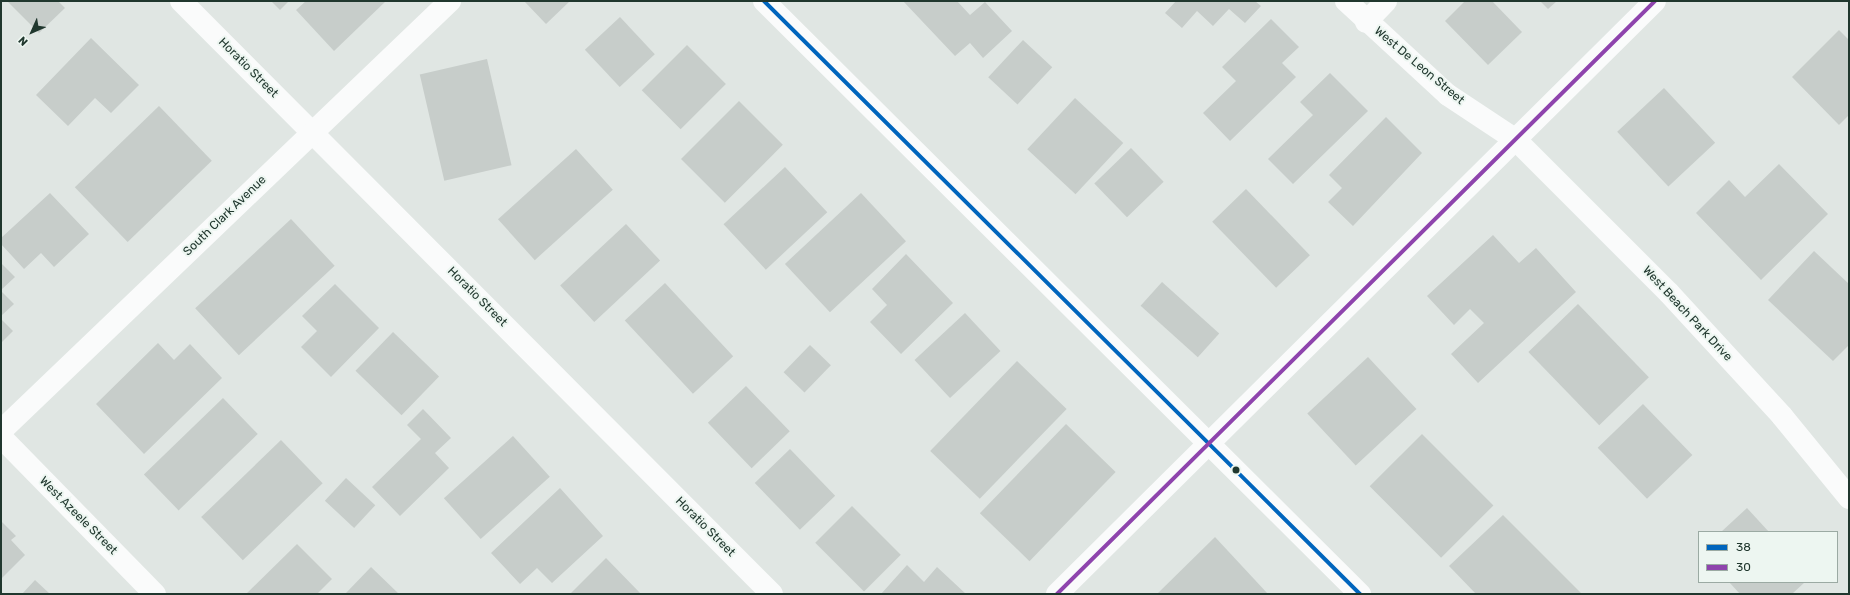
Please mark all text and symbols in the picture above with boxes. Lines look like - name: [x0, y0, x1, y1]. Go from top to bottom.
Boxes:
- north arrow: [12, 12, 52, 52]
- street label: West De Leon Street: [1371, 24, 1467, 108]
- text: N: [16, 33, 31, 48]
- street label: Horatio Street: [215, 35, 281, 101]
- street label: South Clark Avenue: [181, 173, 269, 259]
- street label: West Beach Park Drive: [1639, 263, 1735, 365]
- street label: Horatio Street: [444, 264, 510, 330]
- unlabelled marker: [1231, 465, 1241, 475]
- street label: West Azeele Street: [36, 474, 120, 558]
- street label: Horatio Street: [672, 494, 738, 560]
- legend: [1698, 531, 1838, 583]
- text: 38: [1736, 540, 1751, 554]
- text: 30: [1736, 560, 1751, 574]

